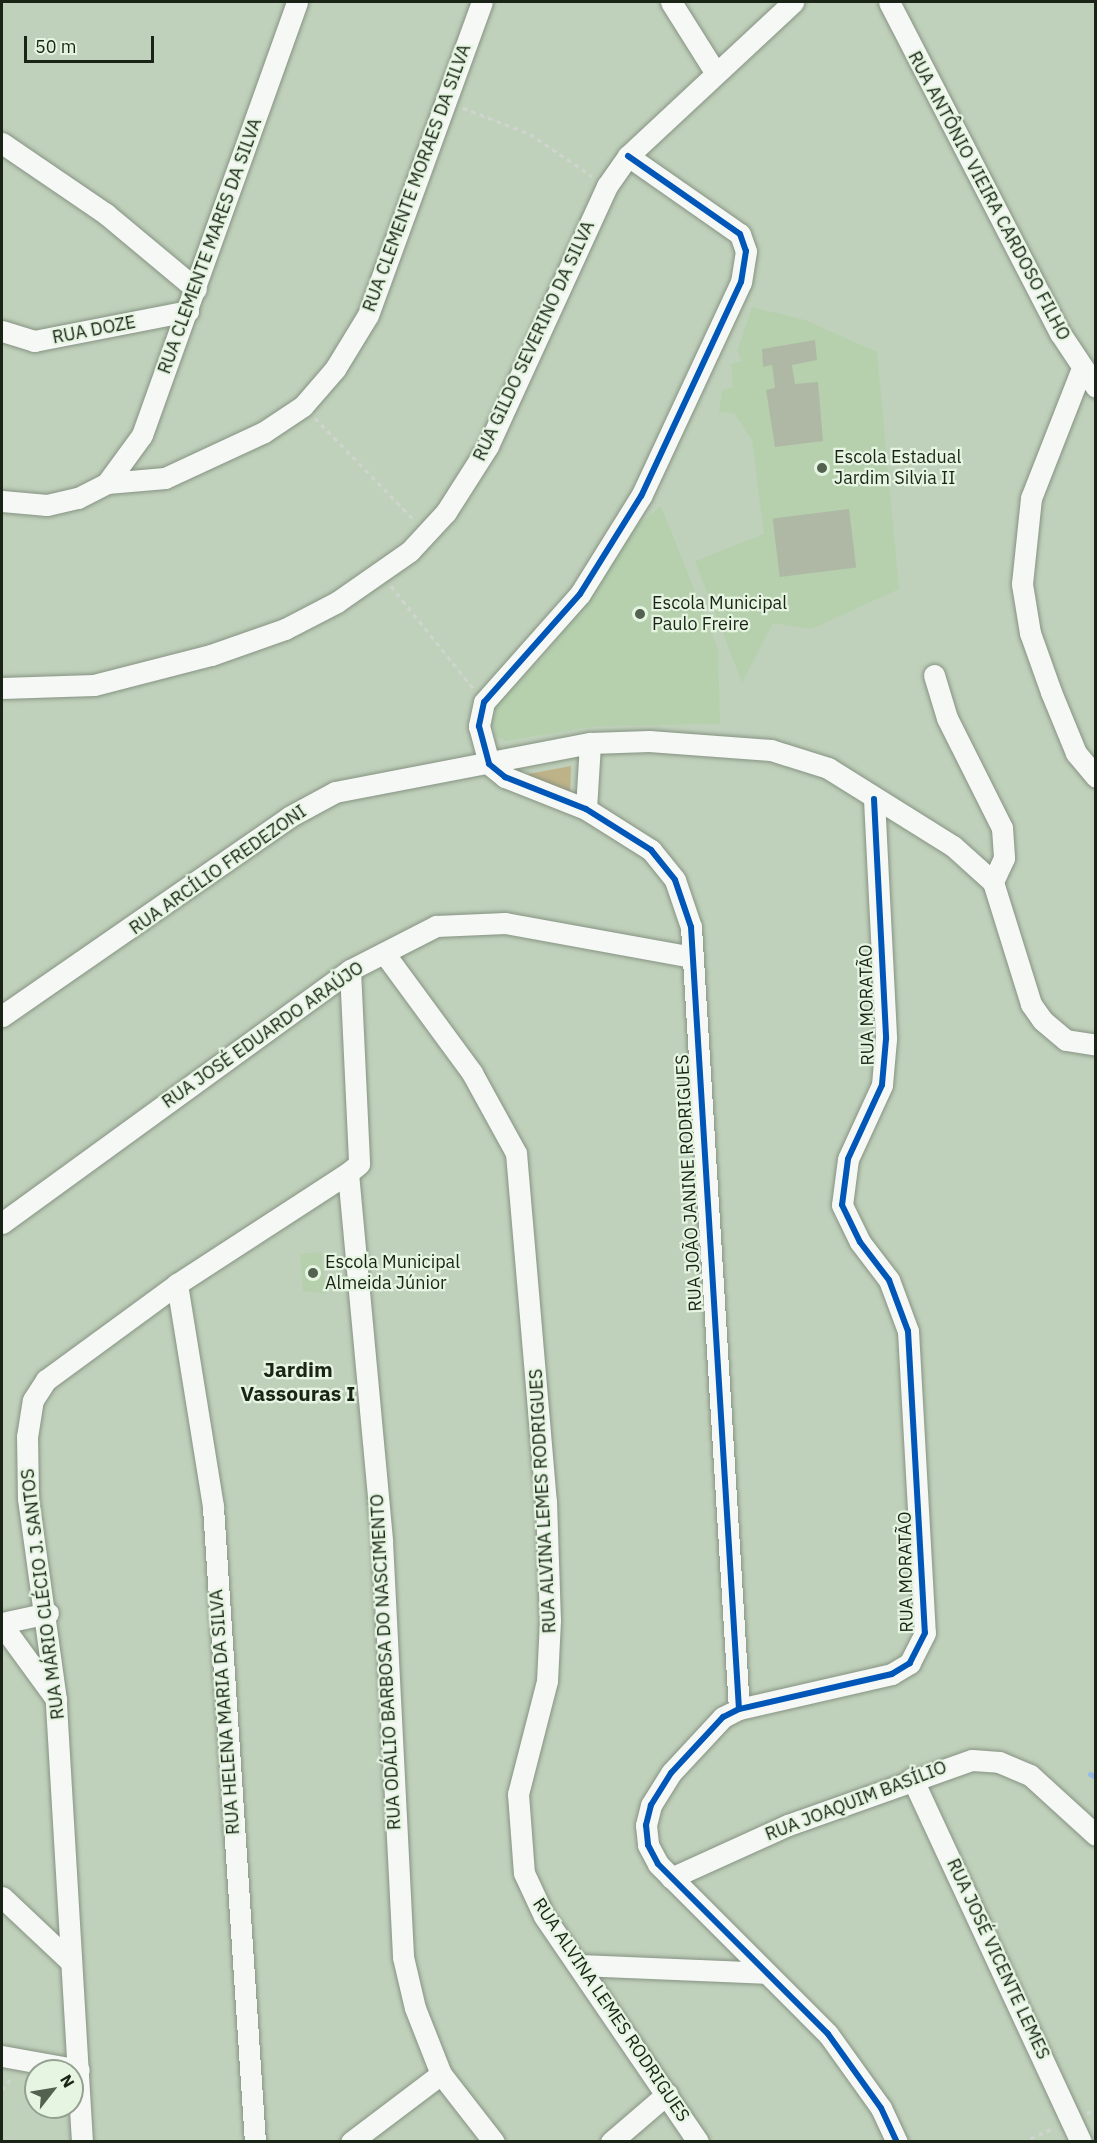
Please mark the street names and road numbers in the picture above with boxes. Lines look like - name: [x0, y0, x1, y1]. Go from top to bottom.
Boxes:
- street label: RUA CLEMENTE MORAES DA SILVA: [358, 41, 476, 315]
- street label: RUA ANTÔNIO VIEIRA CARDOSO FILHO: [903, 48, 1075, 344]
- street label: RUA CLEMENTE MARES DA SILVA: [154, 115, 266, 377]
- street label: RUA GILDO SEVERINO DA SILVA: [469, 217, 599, 465]
- street label: RUA DOZE: [50, 311, 138, 349]
- street label: RUA ARCÍLIO FREDEZONI: [125, 801, 311, 939]
- street label: RUA MORATÃO: [855, 944, 879, 1066]
- street label: RUA JOSÉ EDUARDO ARAÚJO: [158, 957, 368, 1113]
- street label: RUA JOÃO JANINE RODRIGUES: [671, 1054, 707, 1312]
- street label: RUA ALVINA LEMES RODRIGUES: [525, 1368, 561, 1634]
- street label: RUA MÁRIO CLÉCIO J. SANTOS: [17, 1467, 69, 1721]
- street label: RUA ODÁLIO BARBOSA DO NASCIMENTO: [366, 1493, 406, 1831]
- street label: RUA MORATÃO: [894, 1511, 918, 1633]
- street label: RUA HELENA MARIA DA SILVA: [206, 1589, 244, 1835]
- street label: RUA JOAQUIM BASÍLIO: [762, 1756, 950, 1846]
- street label: RUA JOSÉ VICENTE LEMES: [942, 1855, 1054, 2063]
- street label: RUA ALVINA LEMES RODRIGUES: [528, 1894, 694, 2126]

